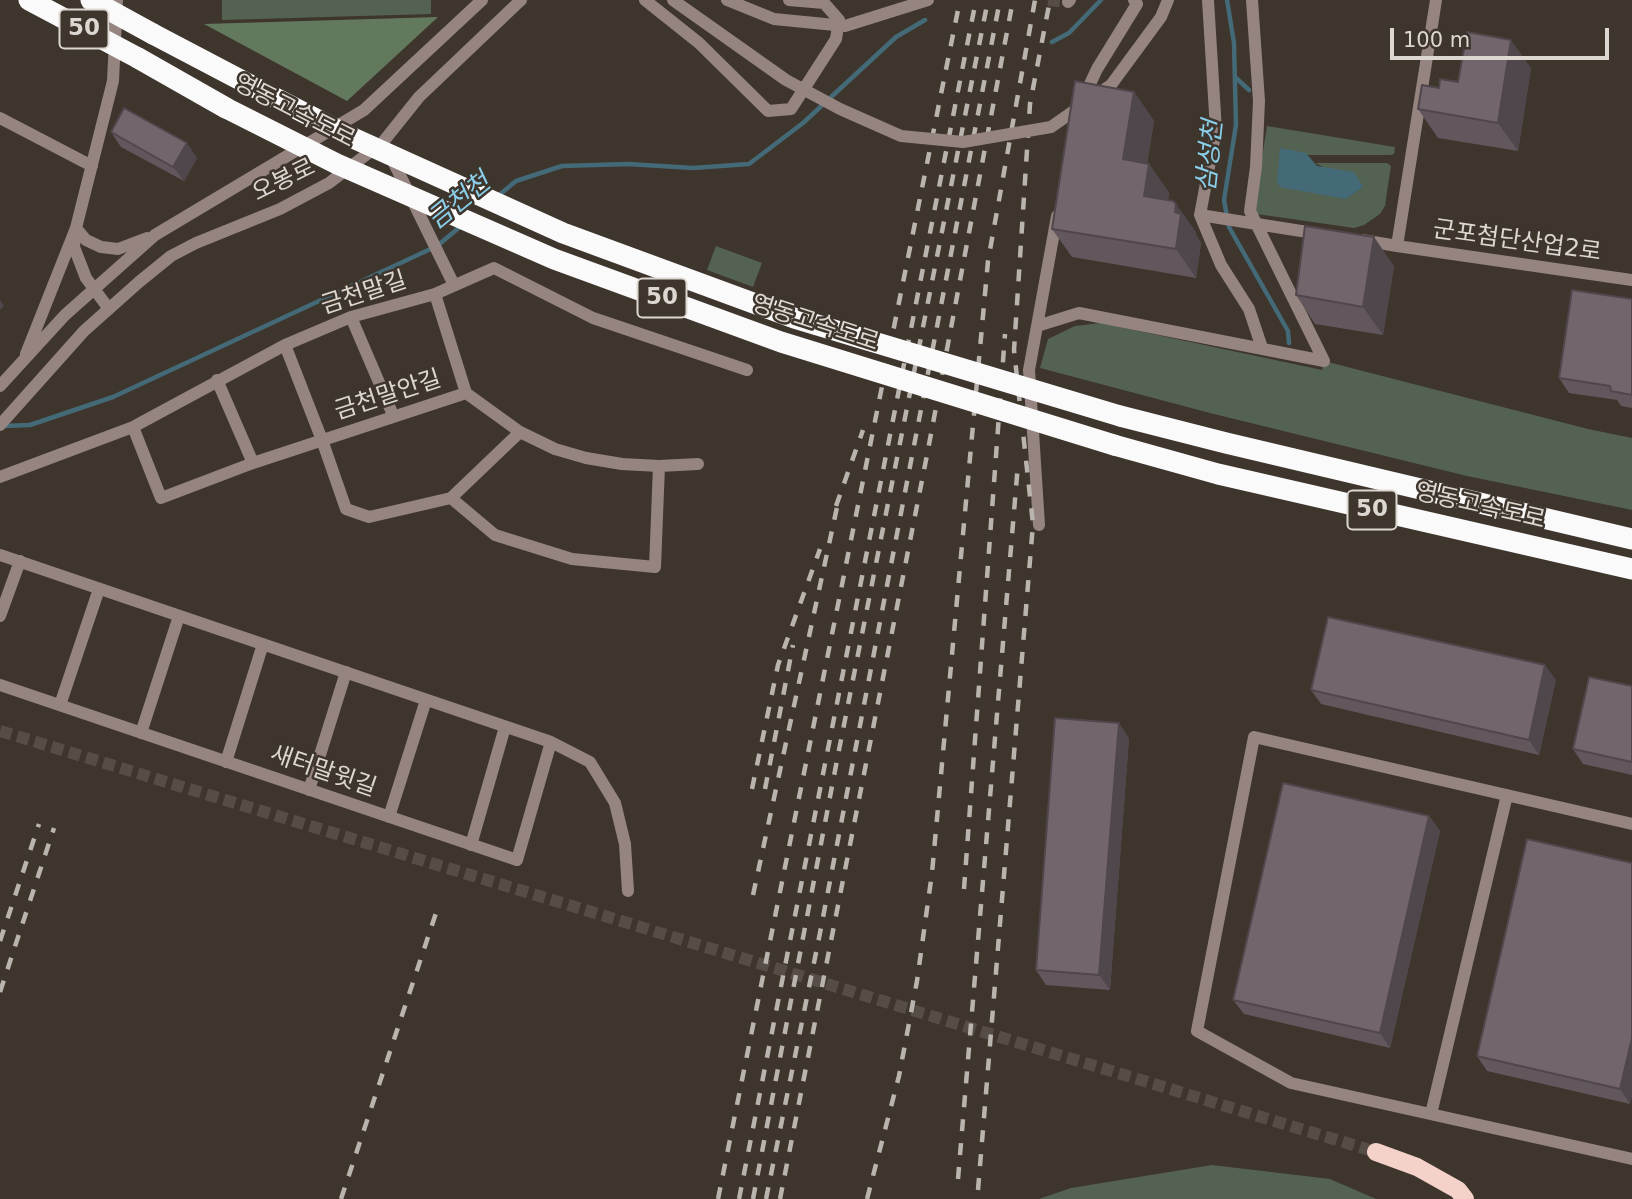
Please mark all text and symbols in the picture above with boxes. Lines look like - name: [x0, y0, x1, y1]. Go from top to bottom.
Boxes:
- road number: 50: [60, 10, 108, 48]
- scale bar: [1394, 14, 1613, 58]
- text: 100 m: [1403, 28, 1470, 52]
- street label: 영동고속도로: [228, 69, 360, 155]
- water label: 삼성천: [1192, 119, 1230, 193]
- street label: 오봉로: [248, 154, 320, 208]
- water label: 금천천: [422, 167, 498, 237]
- street label: 군포첨단산업2로: [1431, 216, 1603, 268]
- street label: 금천말길: [318, 267, 410, 321]
- road number: 50: [638, 278, 686, 318]
- street label: 영동고속도로: [748, 290, 882, 358]
- street label: 금천말안길: [331, 365, 445, 427]
- street label: 영동고속도로: [1412, 478, 1548, 536]
- road number: 50: [1348, 490, 1396, 530]
- street label: 새터말윗길: [266, 740, 380, 804]

